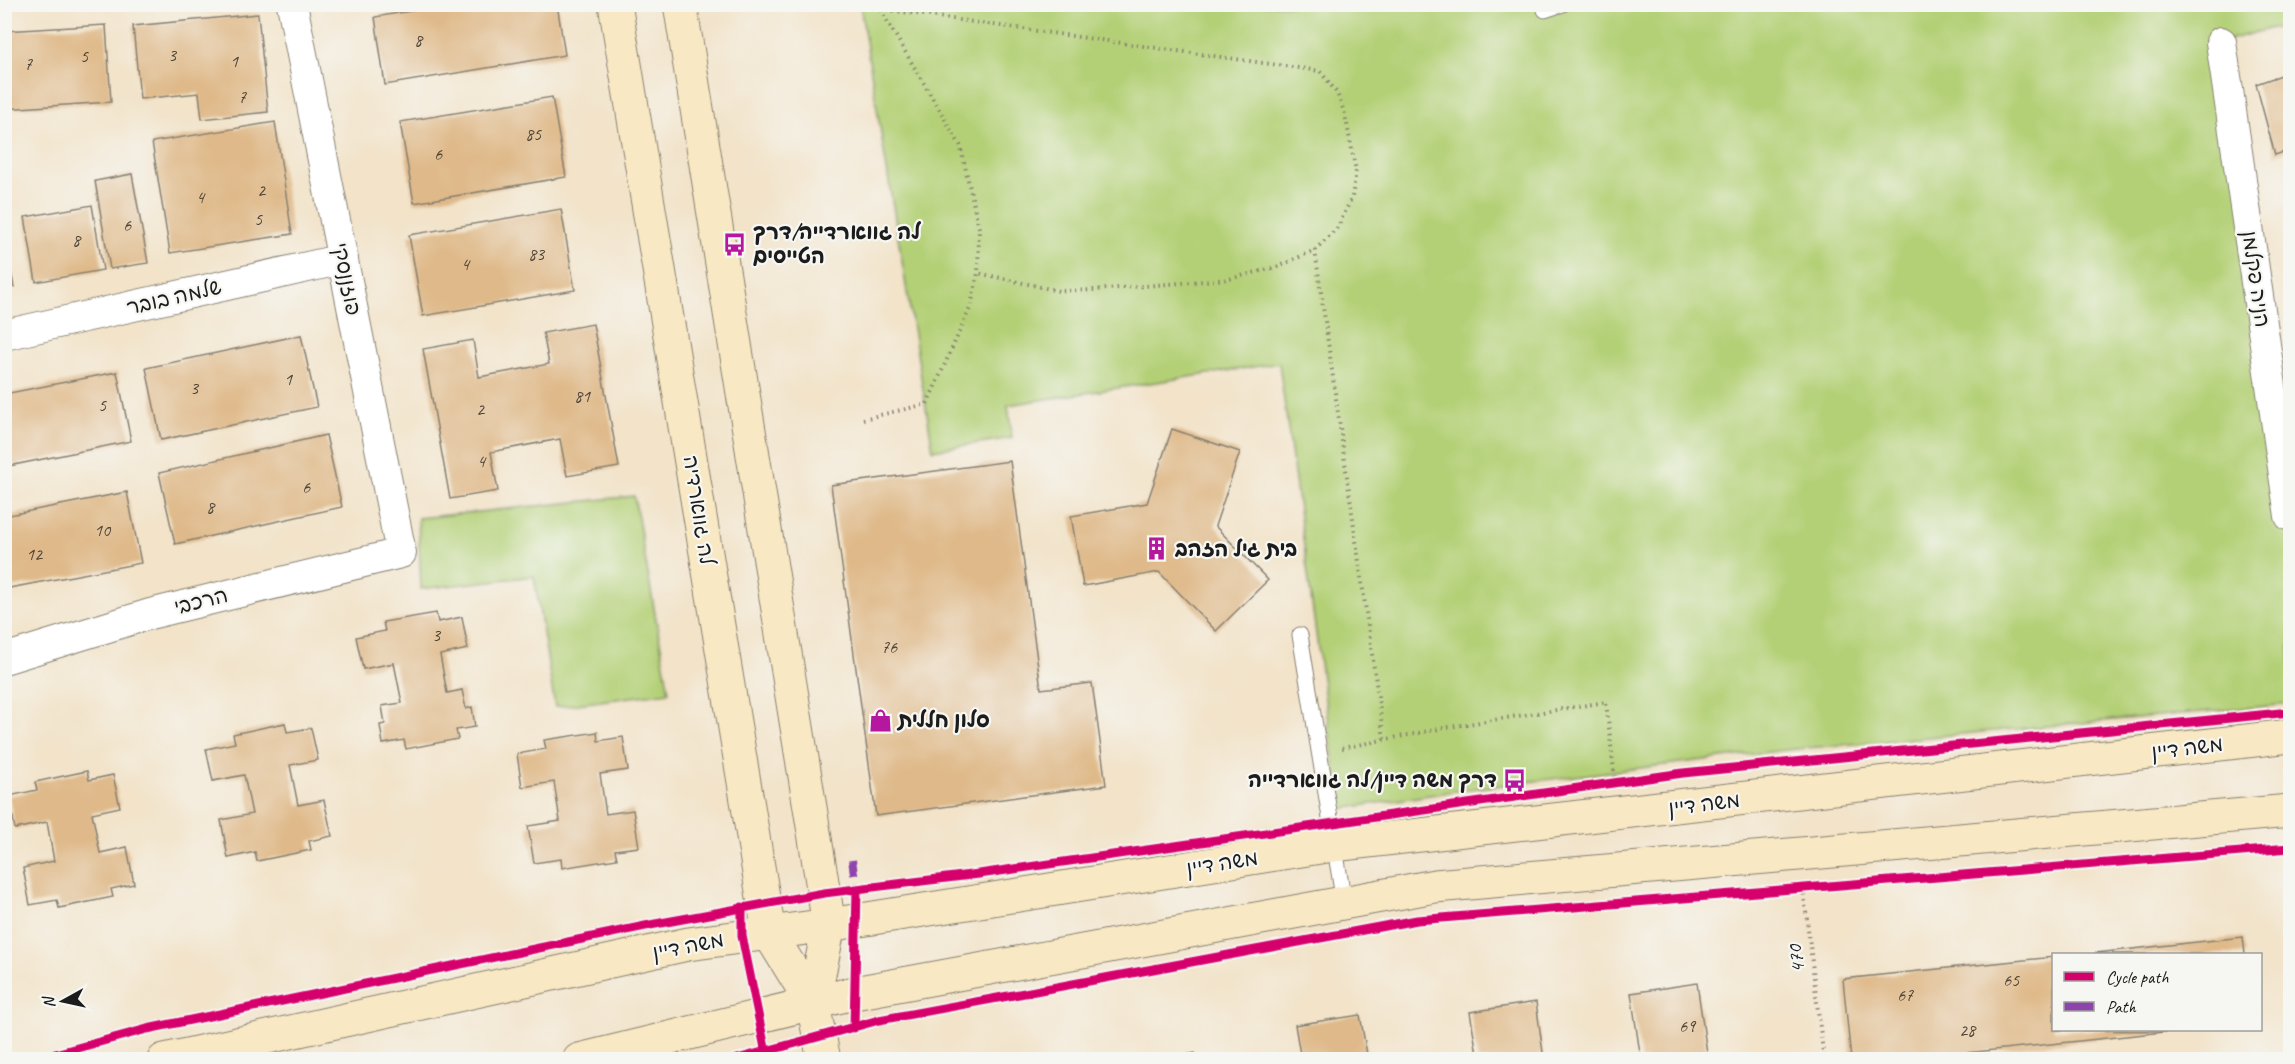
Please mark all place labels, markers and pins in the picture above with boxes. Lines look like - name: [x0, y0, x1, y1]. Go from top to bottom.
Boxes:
- place label: לה גווארדייה/דרך הטייסים: [753, 219, 922, 269]
- bus stop icon: לה גווארדייה/דרך הטייסים: [722, 231, 748, 257]
- building icon: בית גיל הזהב: [1144, 536, 1170, 562]
- place label: בית גיל הזהב: [1174, 536, 1297, 562]
- shop icon: סלון חללית: [867, 707, 893, 733]
- place label: סלון חללית: [896, 707, 990, 733]
- place label: דרך משה דיין/לה גווארדייה: [1248, 767, 1497, 793]
- bus stop icon: דרך משה דיין/לה גווארדייה: [1502, 767, 1528, 793]

